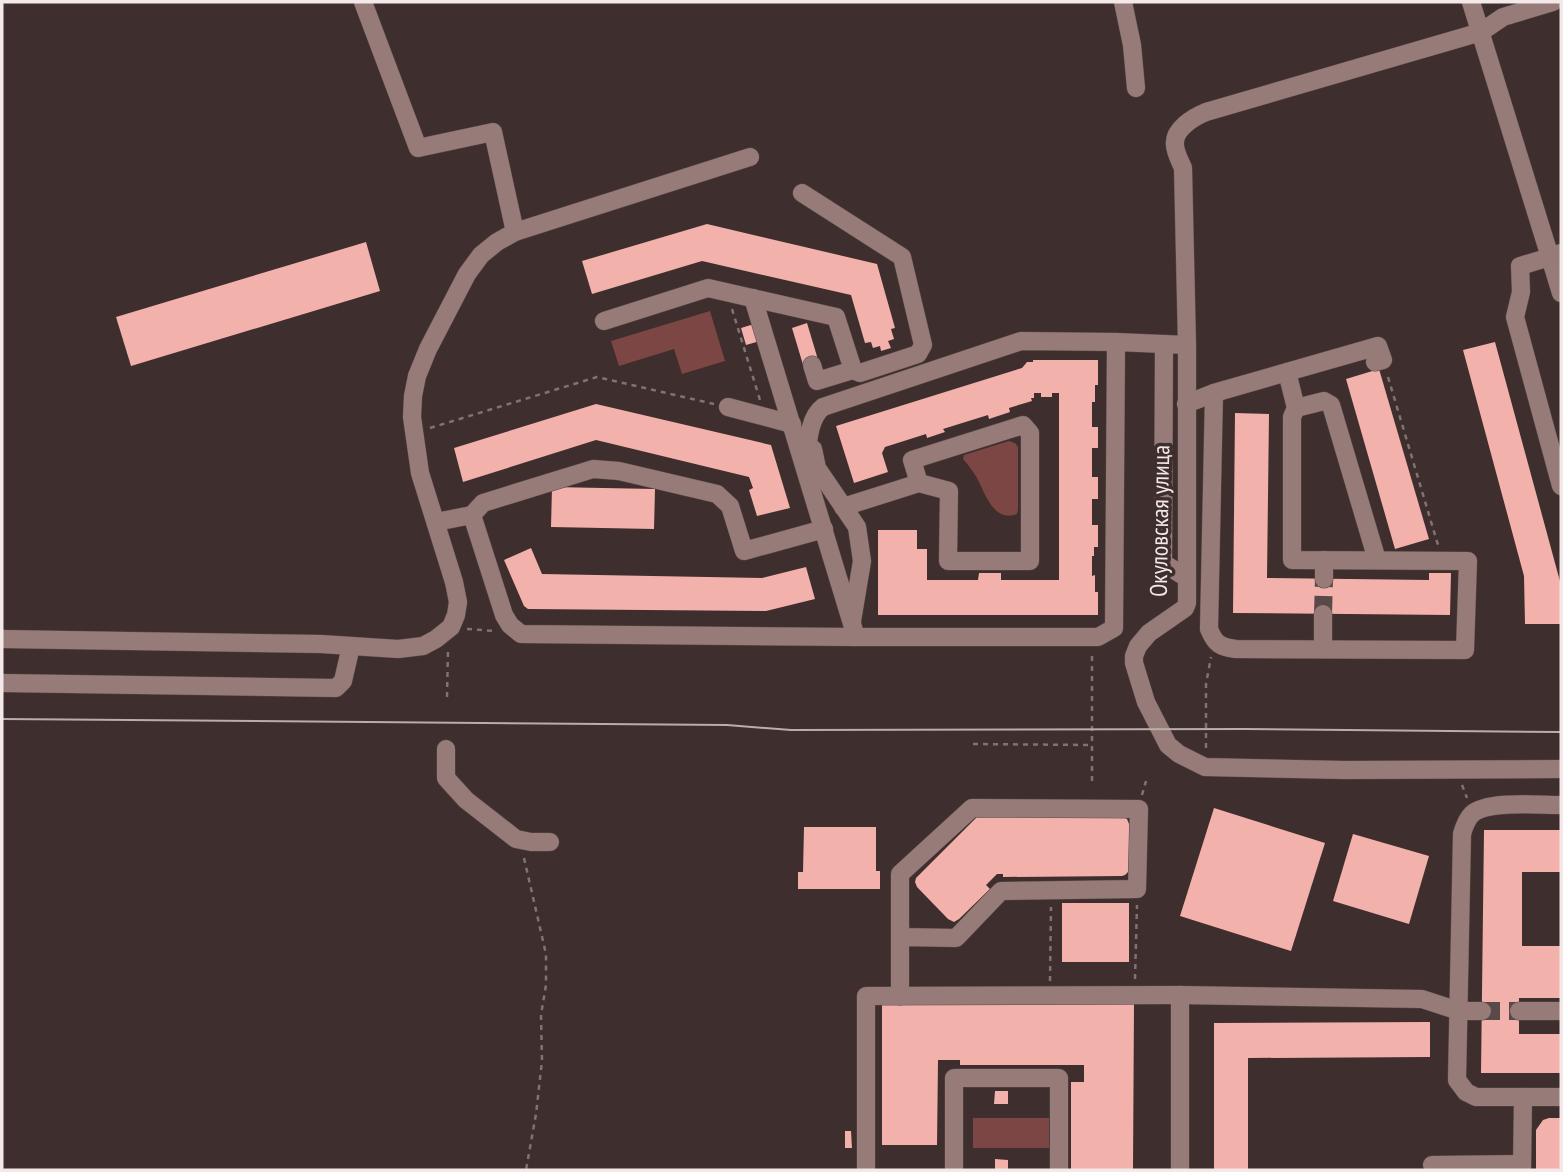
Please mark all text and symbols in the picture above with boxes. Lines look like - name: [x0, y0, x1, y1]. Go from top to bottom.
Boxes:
- street label: Окуловская улица: [1143, 445, 1176, 597]

